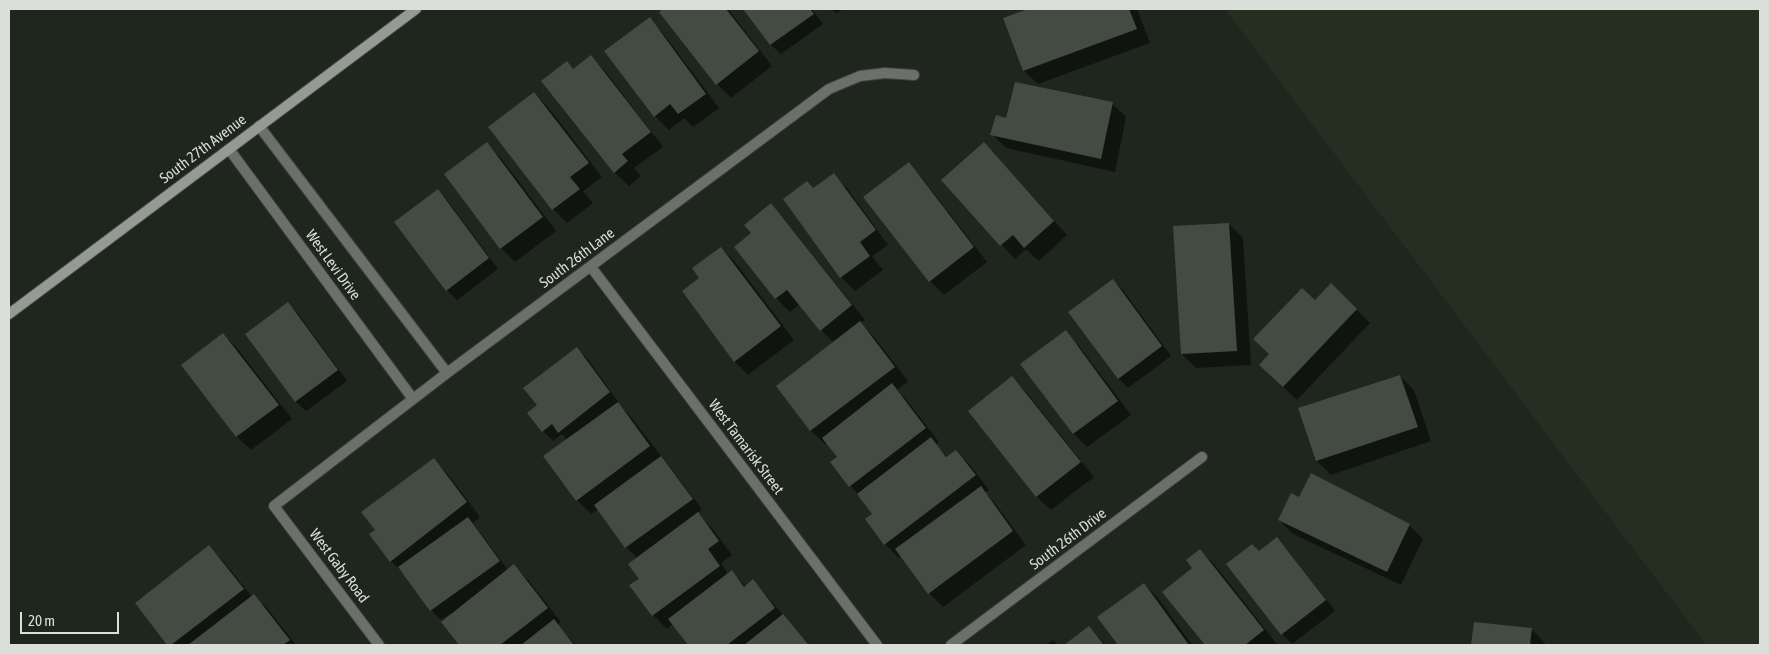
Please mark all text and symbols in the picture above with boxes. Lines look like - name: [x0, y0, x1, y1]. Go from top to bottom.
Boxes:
- street label: South 27th Avenue: [156, 111, 250, 187]
- street label: South 26th Lane: [536, 224, 618, 292]
- street label: West Levi Drive: [302, 226, 364, 304]
- street label: West Tamarisk Street: [705, 396, 787, 498]
- street label: South 26th Drive: [1026, 504, 1110, 574]
- street label: West Gaby Road: [305, 526, 373, 606]
- scale bar: [22, 602, 121, 634]
- text: 20 m: [28, 612, 55, 629]

